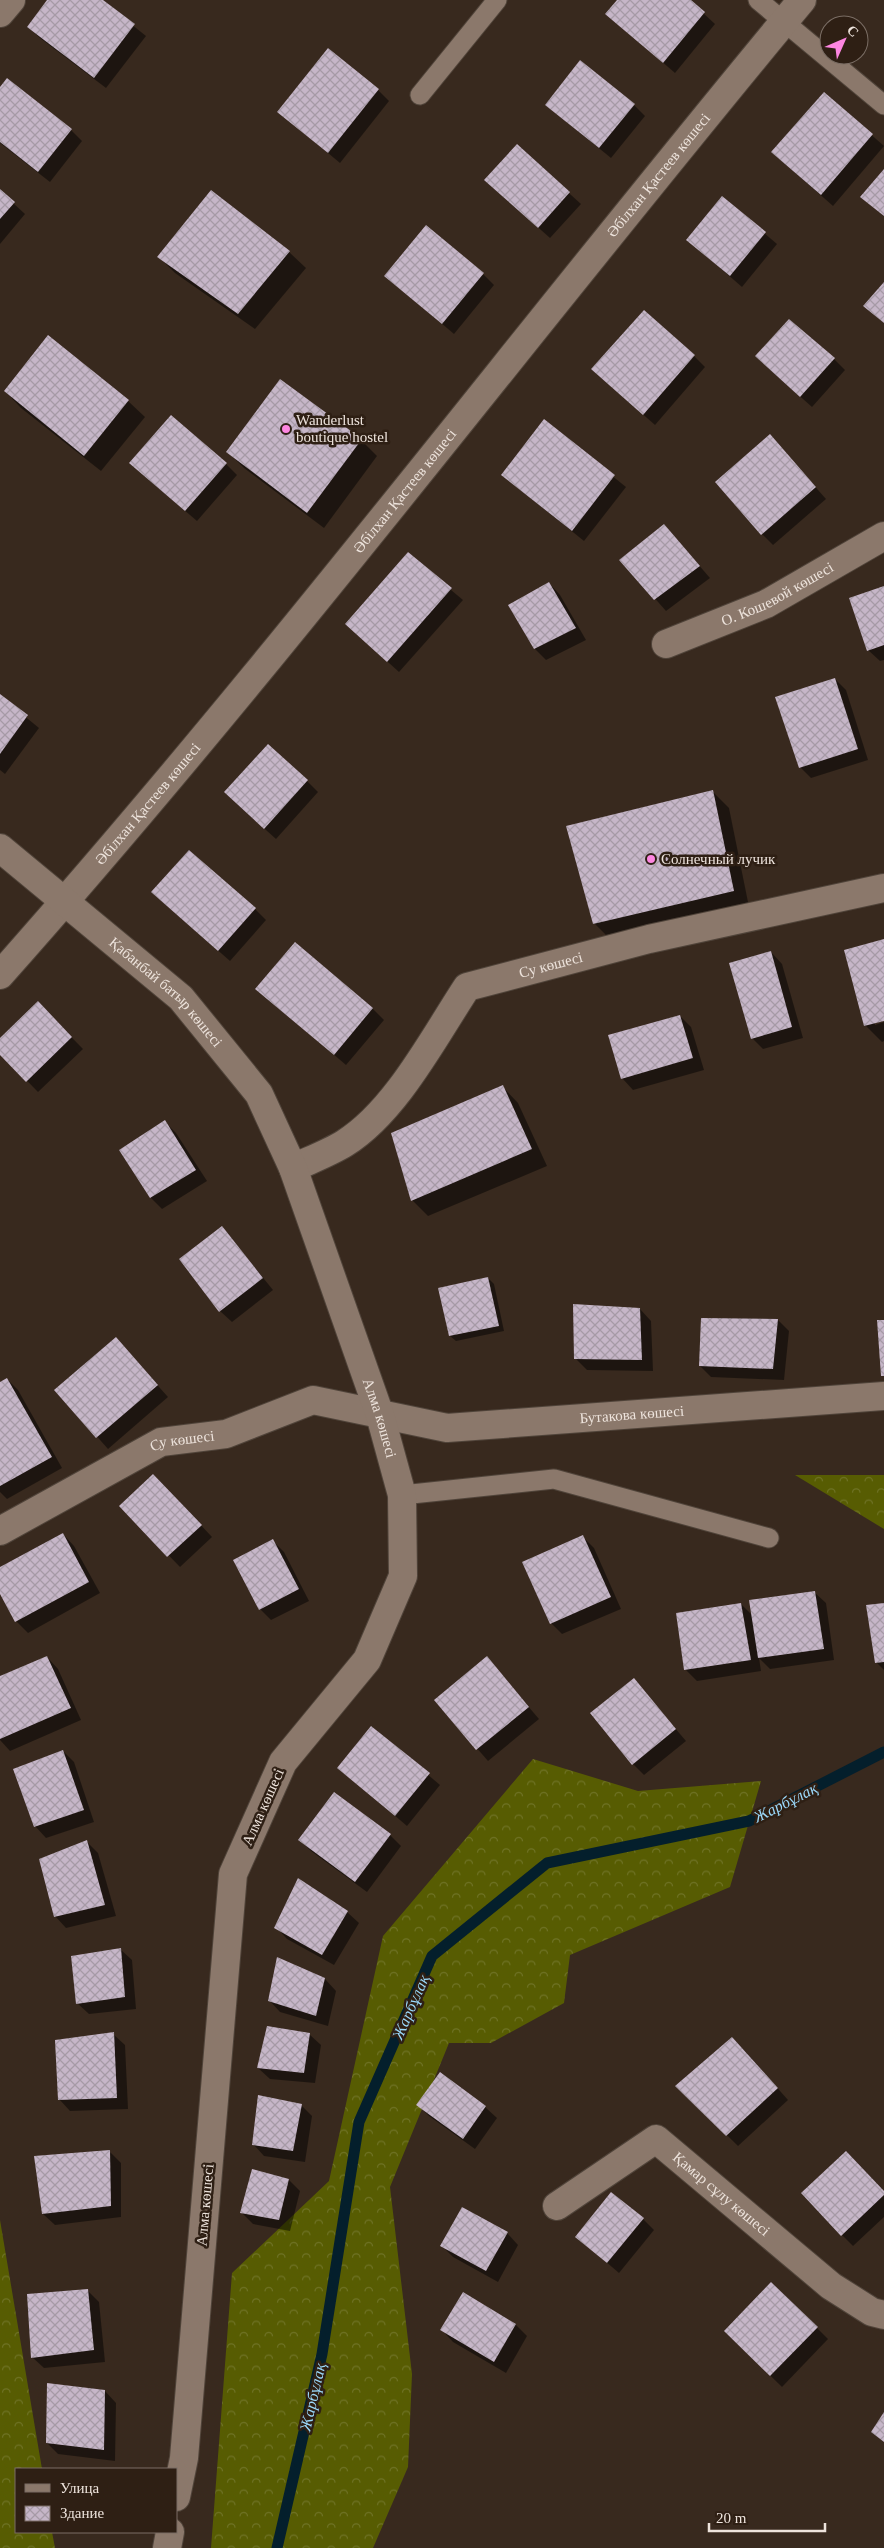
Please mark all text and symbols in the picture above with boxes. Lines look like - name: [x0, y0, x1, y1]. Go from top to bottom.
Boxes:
- north arrow: [819, 15, 869, 65]
- text: С: [844, 22, 862, 40]
- street label: Әбілхан Қастеев көшесі: [604, 110, 713, 240]
- place label: Wanderlust boutique hostel: [296, 412, 388, 445]
- marker: Wanderlust boutique hostel: [280, 423, 292, 435]
- street label: Әбілхан Қастеев көшесі: [350, 426, 459, 556]
- street label: О. Кошевой көшесі: [719, 559, 836, 629]
- street label: Әбілхан Қастеев көшесі: [92, 740, 204, 868]
- place label: Солнечный лучик: [661, 851, 776, 867]
- marker: Солнечный лучик: [645, 853, 657, 865]
- street label: Қабанбай батыр көшесі: [106, 934, 225, 1050]
- street label: Су көшесі: [517, 949, 584, 981]
- street label: Алма көшесі: [360, 1376, 399, 1460]
- street label: Бутакова көшесі: [579, 1403, 685, 1426]
- street label: Су көшесі: [147, 1428, 215, 1455]
- street label: Алма көшесі: [239, 1766, 287, 1848]
- water label: Жарбұлақ: [750, 1779, 821, 1827]
- water label: Жарбұлақ: [388, 1972, 433, 2044]
- street label: Қамар сұлу көшесі: [670, 2149, 773, 2239]
- street label: Алма көшесі: [193, 2163, 217, 2247]
- water label: Жарбұлақ: [296, 2361, 330, 2434]
- legend: [15, 2468, 178, 2533]
- text: Улица: [60, 2480, 99, 2496]
- scale bar: [709, 2500, 825, 2532]
- text: Здание: [60, 2505, 104, 2521]
- text: 20 m: [716, 2510, 747, 2526]

